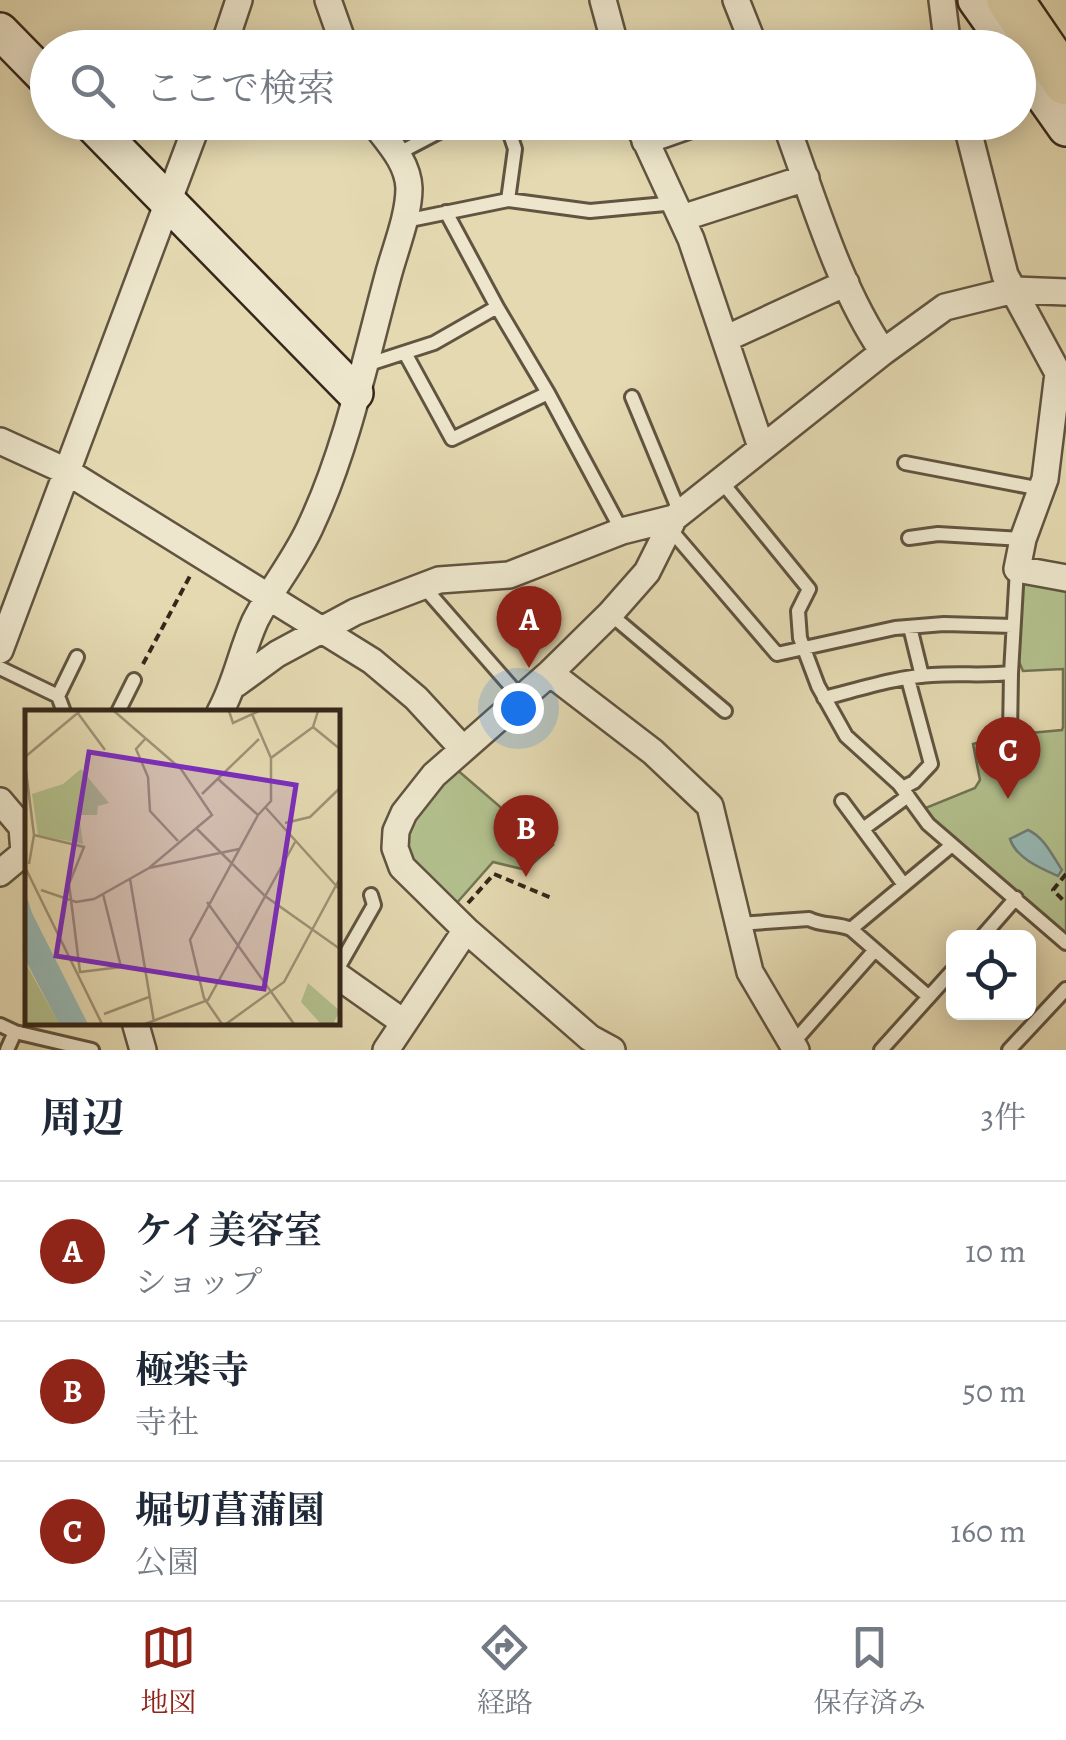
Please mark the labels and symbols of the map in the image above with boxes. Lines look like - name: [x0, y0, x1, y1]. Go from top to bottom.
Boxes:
- pin: A: [496, 586, 562, 668]
- your location: [493, 683, 544, 734]
- inset map: [25, 710, 340, 1025]
- pin: C: [976, 716, 1040, 799]
- pin: B: [494, 794, 558, 877]

